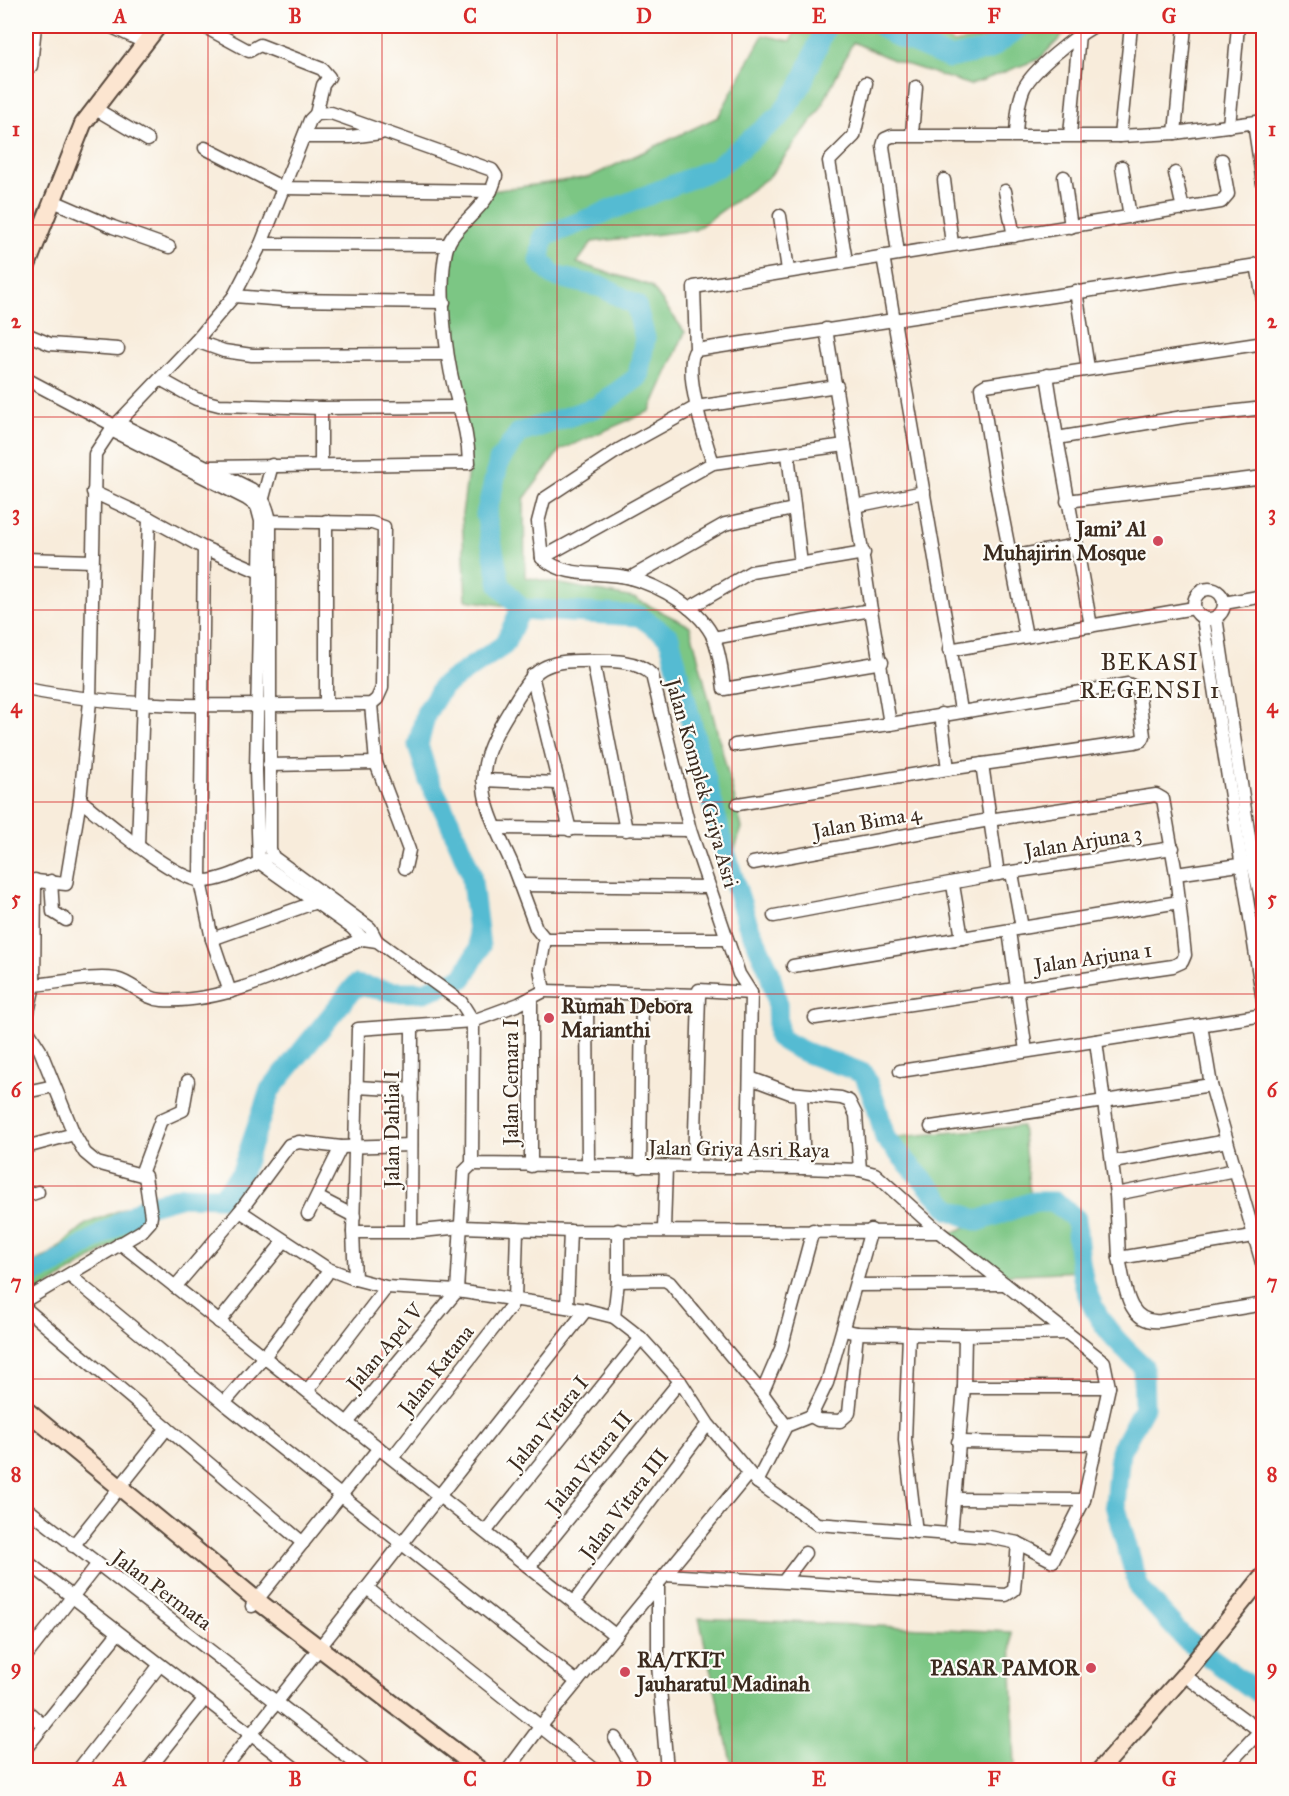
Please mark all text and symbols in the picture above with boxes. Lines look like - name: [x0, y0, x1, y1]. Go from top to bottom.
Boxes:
- text: A: [111, 4, 127, 28]
- text: B: [288, 4, 302, 28]
- text: C: [463, 4, 477, 28]
- text: D: [636, 4, 652, 28]
- text: E: [812, 4, 827, 28]
- text: F: [987, 4, 1001, 28]
- text: G: [1162, 4, 1177, 28]
- text: 1: [12, 117, 20, 141]
- text: 1: [1268, 117, 1276, 141]
- text: 2: [11, 309, 22, 333]
- text: 2: [1267, 309, 1278, 333]
- text: 3: [12, 501, 20, 526]
- text: 3: [1268, 501, 1276, 526]
- place label: Jami' Al Muhajirin Mosque: [983, 516, 1147, 566]
- marker: Jami' Al Muhajirin Mosque: [1151, 534, 1165, 548]
- district label: BEKASI REGENSI 1: [1079, 647, 1221, 705]
- street label: Jalan Komplek Griya Asri: [659, 673, 744, 891]
- text: 4: [10, 694, 22, 719]
- text: 4: [1266, 694, 1278, 719]
- street label: Jalan Bima 4: [809, 799, 925, 845]
- street label: Jalan Arjuna 3: [1020, 820, 1144, 864]
- text: 5: [11, 886, 21, 910]
- text: 5: [1267, 886, 1277, 910]
- street label: Jalan Arjuna 1: [1030, 937, 1154, 979]
- place label: Rumah Debora Marianthi: [561, 993, 694, 1043]
- marker: Rumah Debora Marianthi: [542, 1011, 556, 1025]
- street label: Jalan Cemara I: [498, 1018, 524, 1148]
- street label: Jalan Dahlia I: [379, 1070, 405, 1190]
- text: 6: [11, 1078, 23, 1102]
- text: 6: [1267, 1078, 1279, 1102]
- street label: Jalan Griya Asri Raya: [646, 1134, 830, 1164]
- text: 7: [11, 1270, 22, 1294]
- text: 7: [1267, 1270, 1278, 1294]
- street label: Jalan Apel V: [340, 1297, 430, 1397]
- street label: Jalan Katana: [391, 1320, 479, 1422]
- street label: Jalan Vitara I: [501, 1370, 594, 1477]
- street label: Jalan Vitara II: [539, 1406, 638, 1520]
- street label: Jalan Vitara III: [573, 1443, 674, 1566]
- text: 8: [11, 1462, 21, 1486]
- text: 8: [1267, 1462, 1277, 1486]
- street label: Jalan Permata: [105, 1543, 217, 1636]
- place label: RA/TKIT Jauharatul Madinah: [634, 1647, 810, 1698]
- text: 9: [11, 1655, 21, 1680]
- place label: PASAR PAMOR: [930, 1655, 1080, 1681]
- text: 9: [1267, 1655, 1277, 1680]
- marker: PASAR PAMOR: [1084, 1661, 1098, 1675]
- marker: RA/TKIT Jauharatul Madinah: [618, 1665, 632, 1679]
- text: A: [111, 1767, 127, 1791]
- text: B: [288, 1767, 302, 1791]
- text: C: [463, 1767, 477, 1791]
- text: D: [636, 1767, 652, 1791]
- text: E: [812, 1767, 827, 1791]
- text: F: [987, 1767, 1001, 1791]
- text: G: [1162, 1767, 1177, 1791]

